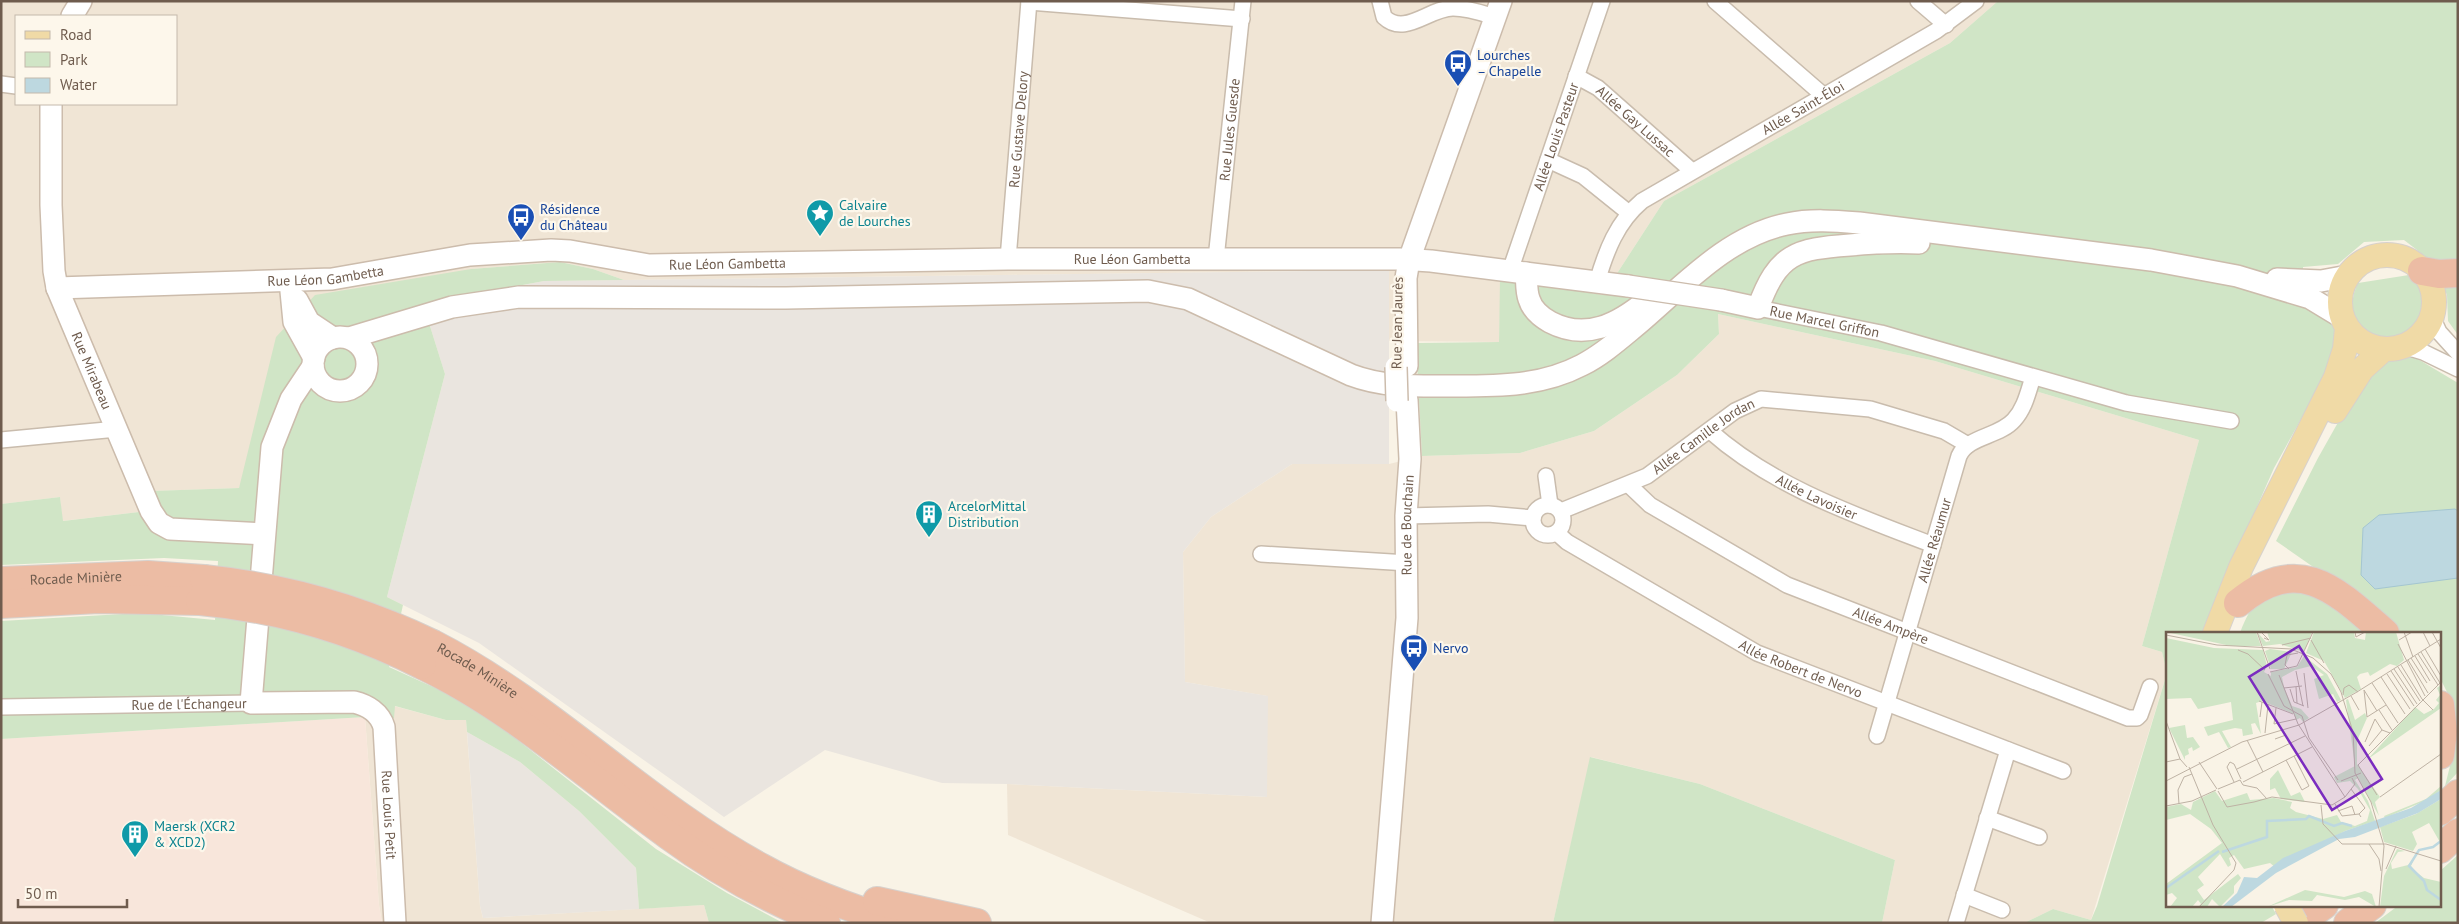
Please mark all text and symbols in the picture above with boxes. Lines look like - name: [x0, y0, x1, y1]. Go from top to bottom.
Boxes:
- legend: [15, 15, 178, 105]
- text: Road: [60, 25, 92, 44]
- place label: Lourches – Chapelle: [1477, 46, 1541, 80]
- bus stop icon: Lourches – Chapelle: [1443, 48, 1473, 87]
- text: Park: [60, 50, 88, 69]
- street label: Rue Gustave Delory: [1005, 70, 1032, 188]
- text: Water: [60, 75, 97, 94]
- street label: Allée Saint-Éloi: [1758, 77, 1847, 139]
- street label: Rue Jules Guesde: [1215, 78, 1244, 182]
- street label: Allée Louis Pasteur: [1529, 80, 1583, 193]
- street label: Allée Gay Lussac: [1592, 81, 1679, 161]
- place label: Calvaire de Lourches: [839, 196, 911, 230]
- place icon: Calvaire de Lourches: [805, 198, 835, 237]
- place label: Résidence du Château: [540, 200, 608, 234]
- bus stop icon: Résidence du Château: [506, 202, 536, 241]
- street label: Rue Léon Gambetta: [1074, 250, 1191, 268]
- street label: Rue Léon Gambetta: [669, 254, 786, 274]
- street label: Rue Léon Gambetta: [267, 261, 385, 290]
- street label: Rue Jean Jaurès: [1387, 277, 1407, 369]
- street label: Rue Marcel Griffon: [1768, 302, 1881, 341]
- street label: Rue Mirabeau: [68, 329, 116, 412]
- street label: Allée Camille Jordan: [1648, 394, 1757, 478]
- street label: Allée Lavoisier: [1773, 470, 1860, 524]
- street label: Rue de Bouchain: [1397, 474, 1418, 575]
- street label: Allée Réaumur: [1913, 496, 1955, 585]
- place label: ArcelorMittal Distribution: [948, 497, 1026, 531]
- building icon: ArcelorMittal Distribution: [914, 499, 944, 538]
- street label: Rocade Minière: [30, 567, 122, 589]
- street label: Allée Ampère: [1850, 603, 1931, 648]
- inset map: [2166, 632, 2442, 906]
- bus stop icon: Nervo: [1399, 633, 1429, 672]
- street label: Allée Robert de Nervo: [1736, 635, 1865, 702]
- street label: Rocade Minière: [434, 639, 522, 702]
- place label: Nervo: [1433, 639, 1468, 657]
- street label: Rue de l'Échangeur: [131, 694, 247, 714]
- street label: Rue Louis Petit: [377, 770, 400, 860]
- place label: Maersk (XCR2 & XCD2): [154, 817, 236, 851]
- building icon: Maersk (XCR2 & XCD2): [120, 819, 150, 858]
- scale bar: [18, 876, 126, 908]
- text: 50 m: [25, 884, 58, 903]

